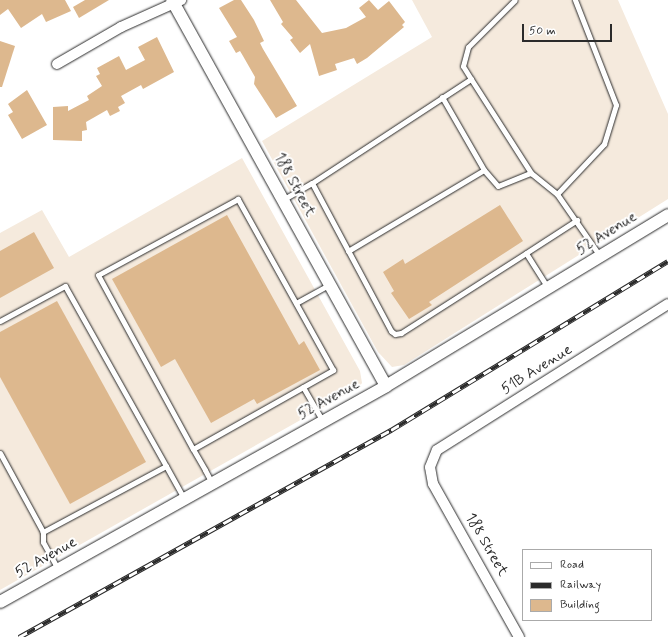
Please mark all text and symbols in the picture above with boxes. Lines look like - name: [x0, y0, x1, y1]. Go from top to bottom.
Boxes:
- scale bar: [524, 16, 614, 42]
- text: 50 m: [529, 23, 556, 39]
- street label: 188 Street: [270, 150, 318, 220]
- street label: 52 Avenue: [573, 208, 641, 260]
- street label: 51B Avenue: [500, 342, 574, 398]
- street label: 52 Avenue: [295, 376, 363, 424]
- street label: 188 Street: [461, 510, 511, 580]
- street label: 52 Avenue: [12, 534, 80, 582]
- legend: [522, 549, 652, 621]
- text: Road: [560, 557, 584, 573]
- text: Railway: [560, 577, 601, 593]
- text: Building: [560, 597, 600, 613]

